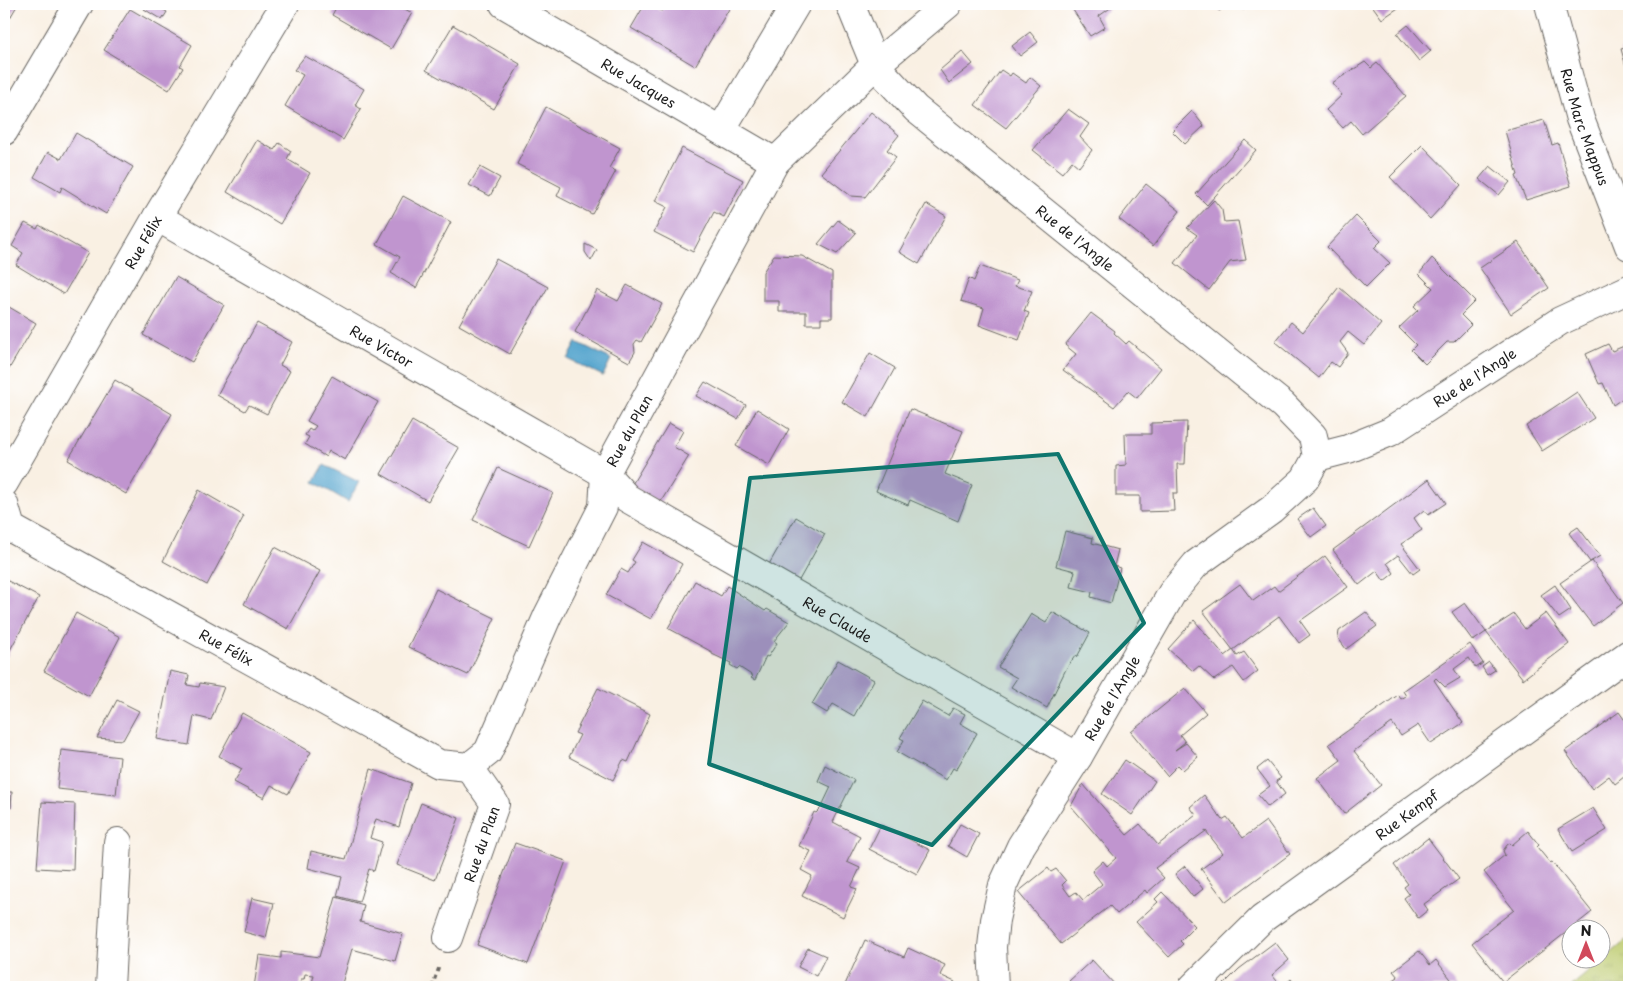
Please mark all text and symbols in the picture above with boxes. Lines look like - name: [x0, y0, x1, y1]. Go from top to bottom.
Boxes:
- street label: Rue Jacques: [597, 52, 680, 113]
- street label: Rue Marc Mappus: [1556, 66, 1615, 188]
- street label: Rue de l'Angle: [1032, 200, 1119, 276]
- street label: Rue Félix: [119, 211, 166, 273]
- street label: Rue Victor: [346, 319, 418, 373]
- street label: Rue de l'Angle: [1429, 342, 1520, 412]
- street label: Rue du Plan: [601, 390, 657, 470]
- street label: Rue Claude: [799, 591, 876, 647]
- street label: Rue Félix: [196, 623, 257, 670]
- street label: Rue de l'Angle: [1079, 651, 1145, 745]
- street label: Rue Kempf: [1371, 784, 1443, 845]
- street label: Rue du Plan: [458, 803, 504, 885]
- north arrow: [1560, 918, 1610, 968]
- text: N: [1580, 920, 1592, 941]

